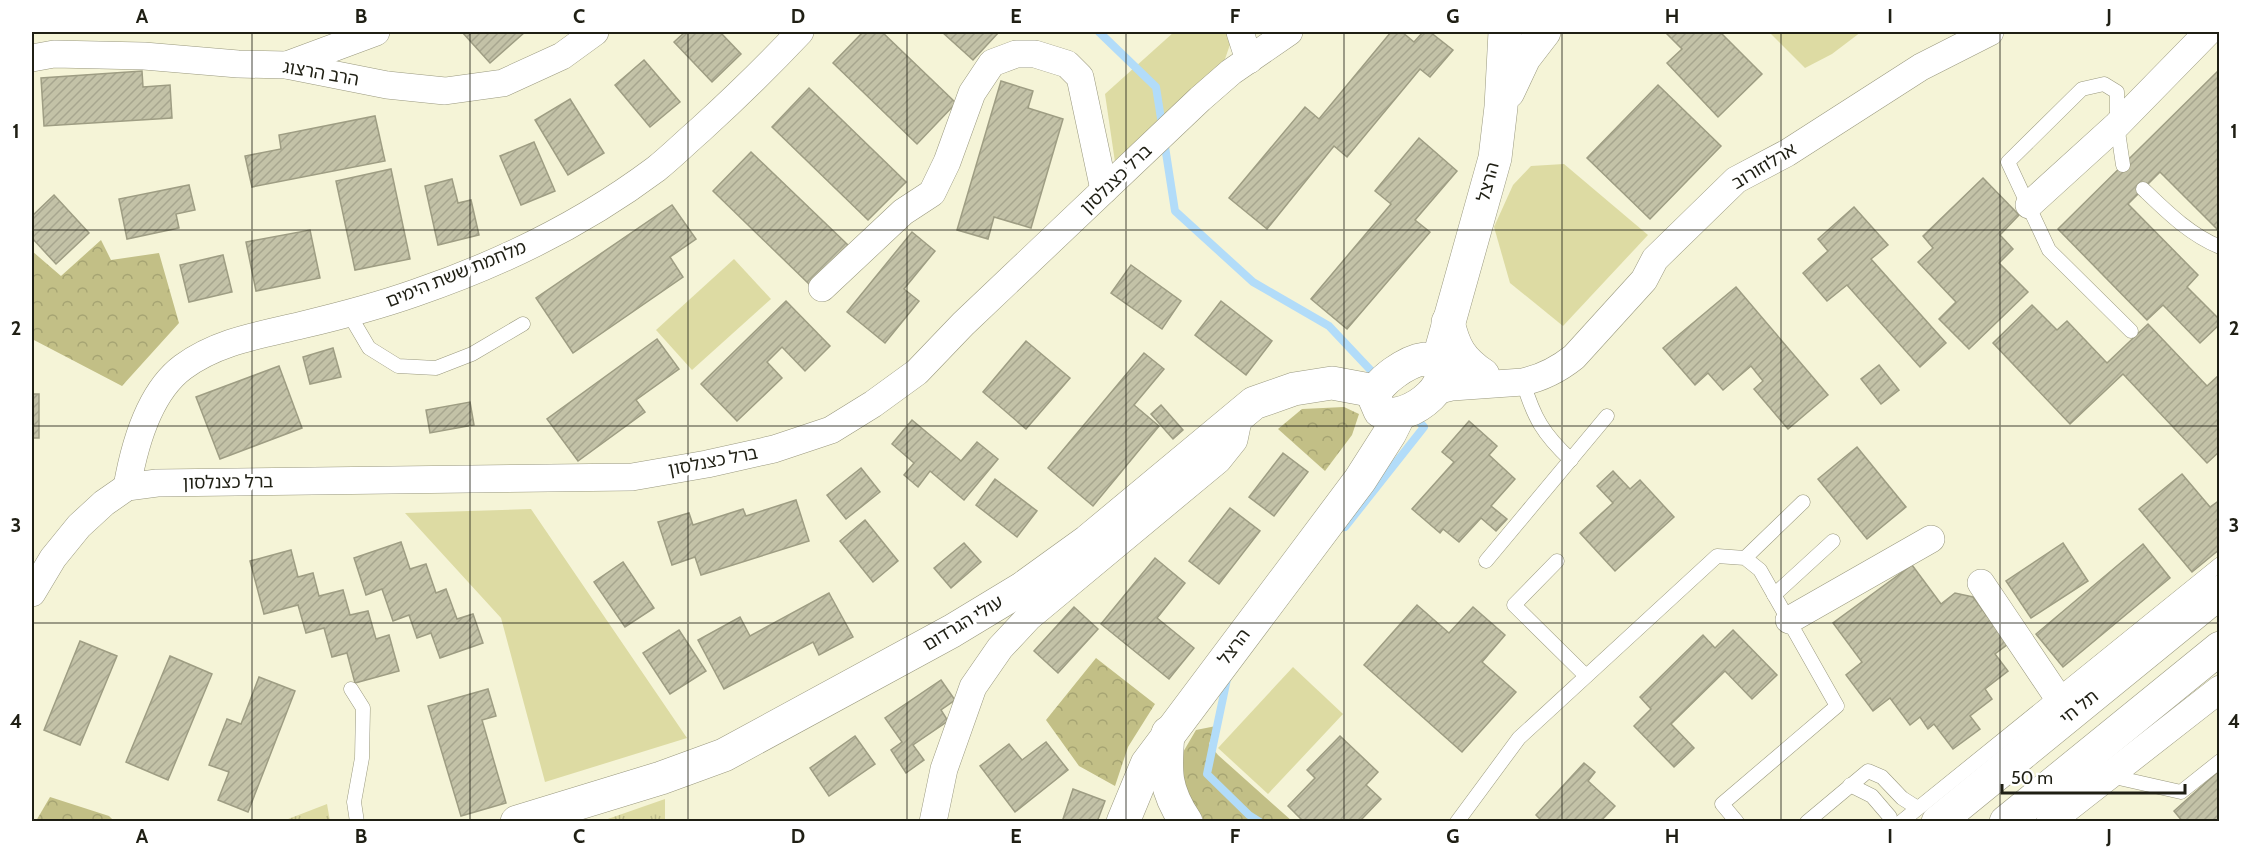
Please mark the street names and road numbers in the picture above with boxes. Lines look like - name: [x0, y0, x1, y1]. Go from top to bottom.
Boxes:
- street label: הרב הרצוג: [281, 55, 361, 91]
- street label: ארלוזורוב: [1728, 138, 1800, 194]
- street label: ברל כצנלסון: [1076, 140, 1156, 218]
- street label: הרצל: [1472, 160, 1504, 204]
- street label: מלחמת ששת הימים: [383, 236, 530, 312]
- street label: ברל כצנלסון: [666, 442, 760, 480]
- street label: ברל כצנלסון: [182, 470, 274, 494]
- street label: עולי הגרדום: [919, 590, 1007, 656]
- street label: הרצל: [1213, 624, 1255, 670]
- street label: תל חי: [2055, 685, 2103, 729]

